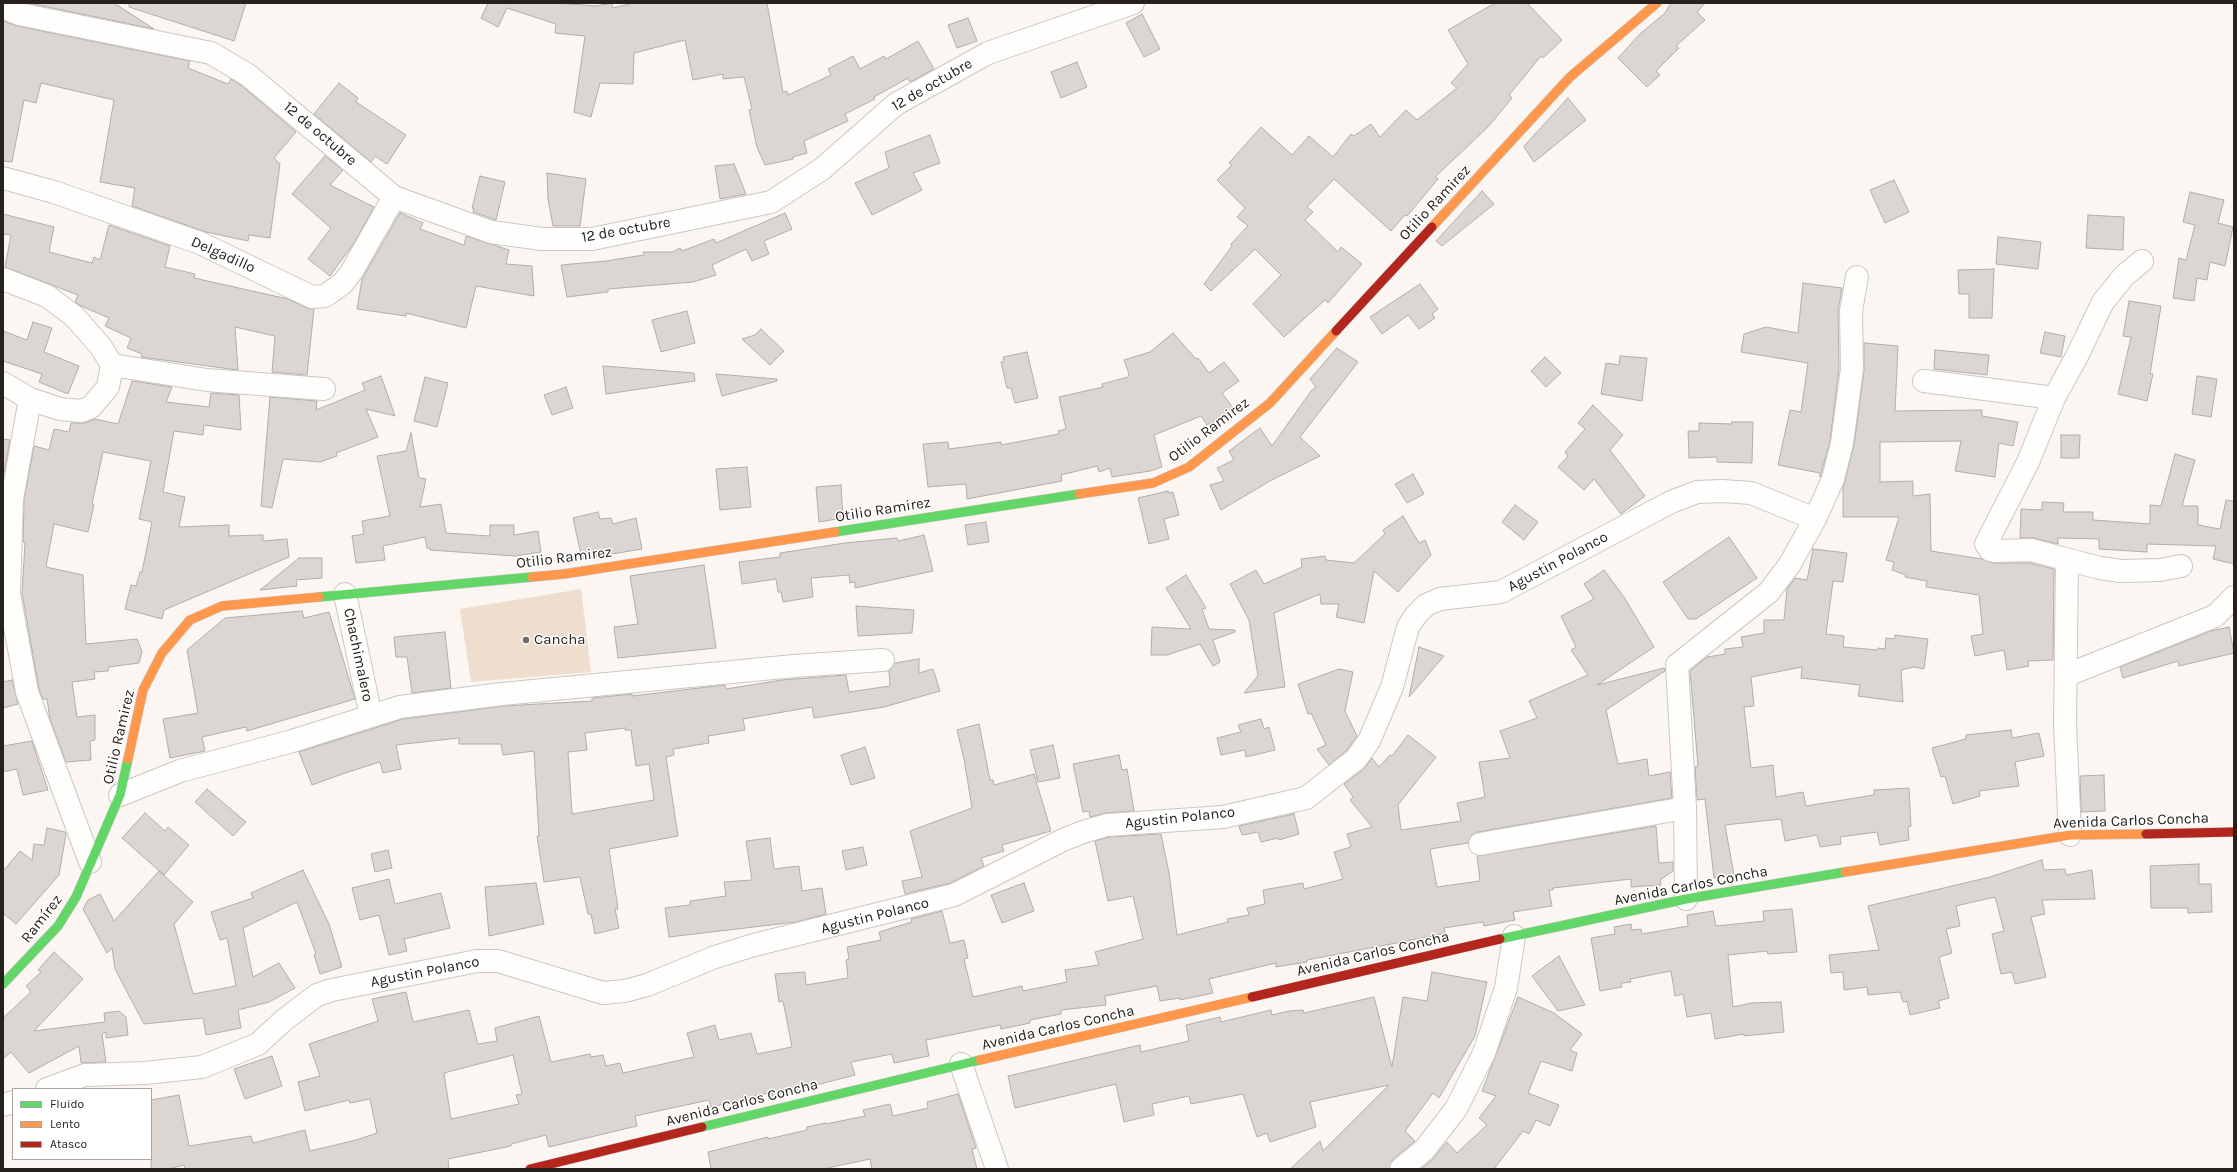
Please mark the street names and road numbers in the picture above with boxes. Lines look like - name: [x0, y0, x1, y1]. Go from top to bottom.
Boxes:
- street label: 12 de octubre: [889, 55, 975, 115]
- street label: 12 de octubre: [280, 98, 360, 170]
- street label: Otilio Ramirez: [1396, 162, 1474, 244]
- street label: 12 de octubre: [580, 213, 672, 247]
- street label: Delgadillo: [188, 233, 258, 277]
- street label: Otilio Ramirez: [1165, 394, 1253, 466]
- street label: Otilio Ramirez: [834, 494, 932, 526]
- street label: Agustin Polanco: [1505, 528, 1611, 596]
- street label: Otilio Ramirez: [515, 543, 613, 573]
- street label: Chachimalero: [339, 606, 377, 704]
- street label: Otilio Ramirez: [99, 688, 139, 786]
- street label: Agustin Polanco: [1124, 803, 1236, 833]
- street label: Avenida Carlos Concha: [2053, 809, 2209, 833]
- street label: Avenida Carlos Concha: [1613, 862, 1769, 910]
- street label: Ramírez: [18, 891, 66, 947]
- street label: Agustin Polanco: [819, 894, 931, 938]
- street label: Avenida Carlos Concha: [1295, 928, 1451, 980]
- street label: Agustin Polanco: [369, 953, 481, 991]
- street label: Avenida Carlos Concha: [980, 1002, 1136, 1054]
- street label: Avenida Carlos Concha: [664, 1075, 820, 1131]

